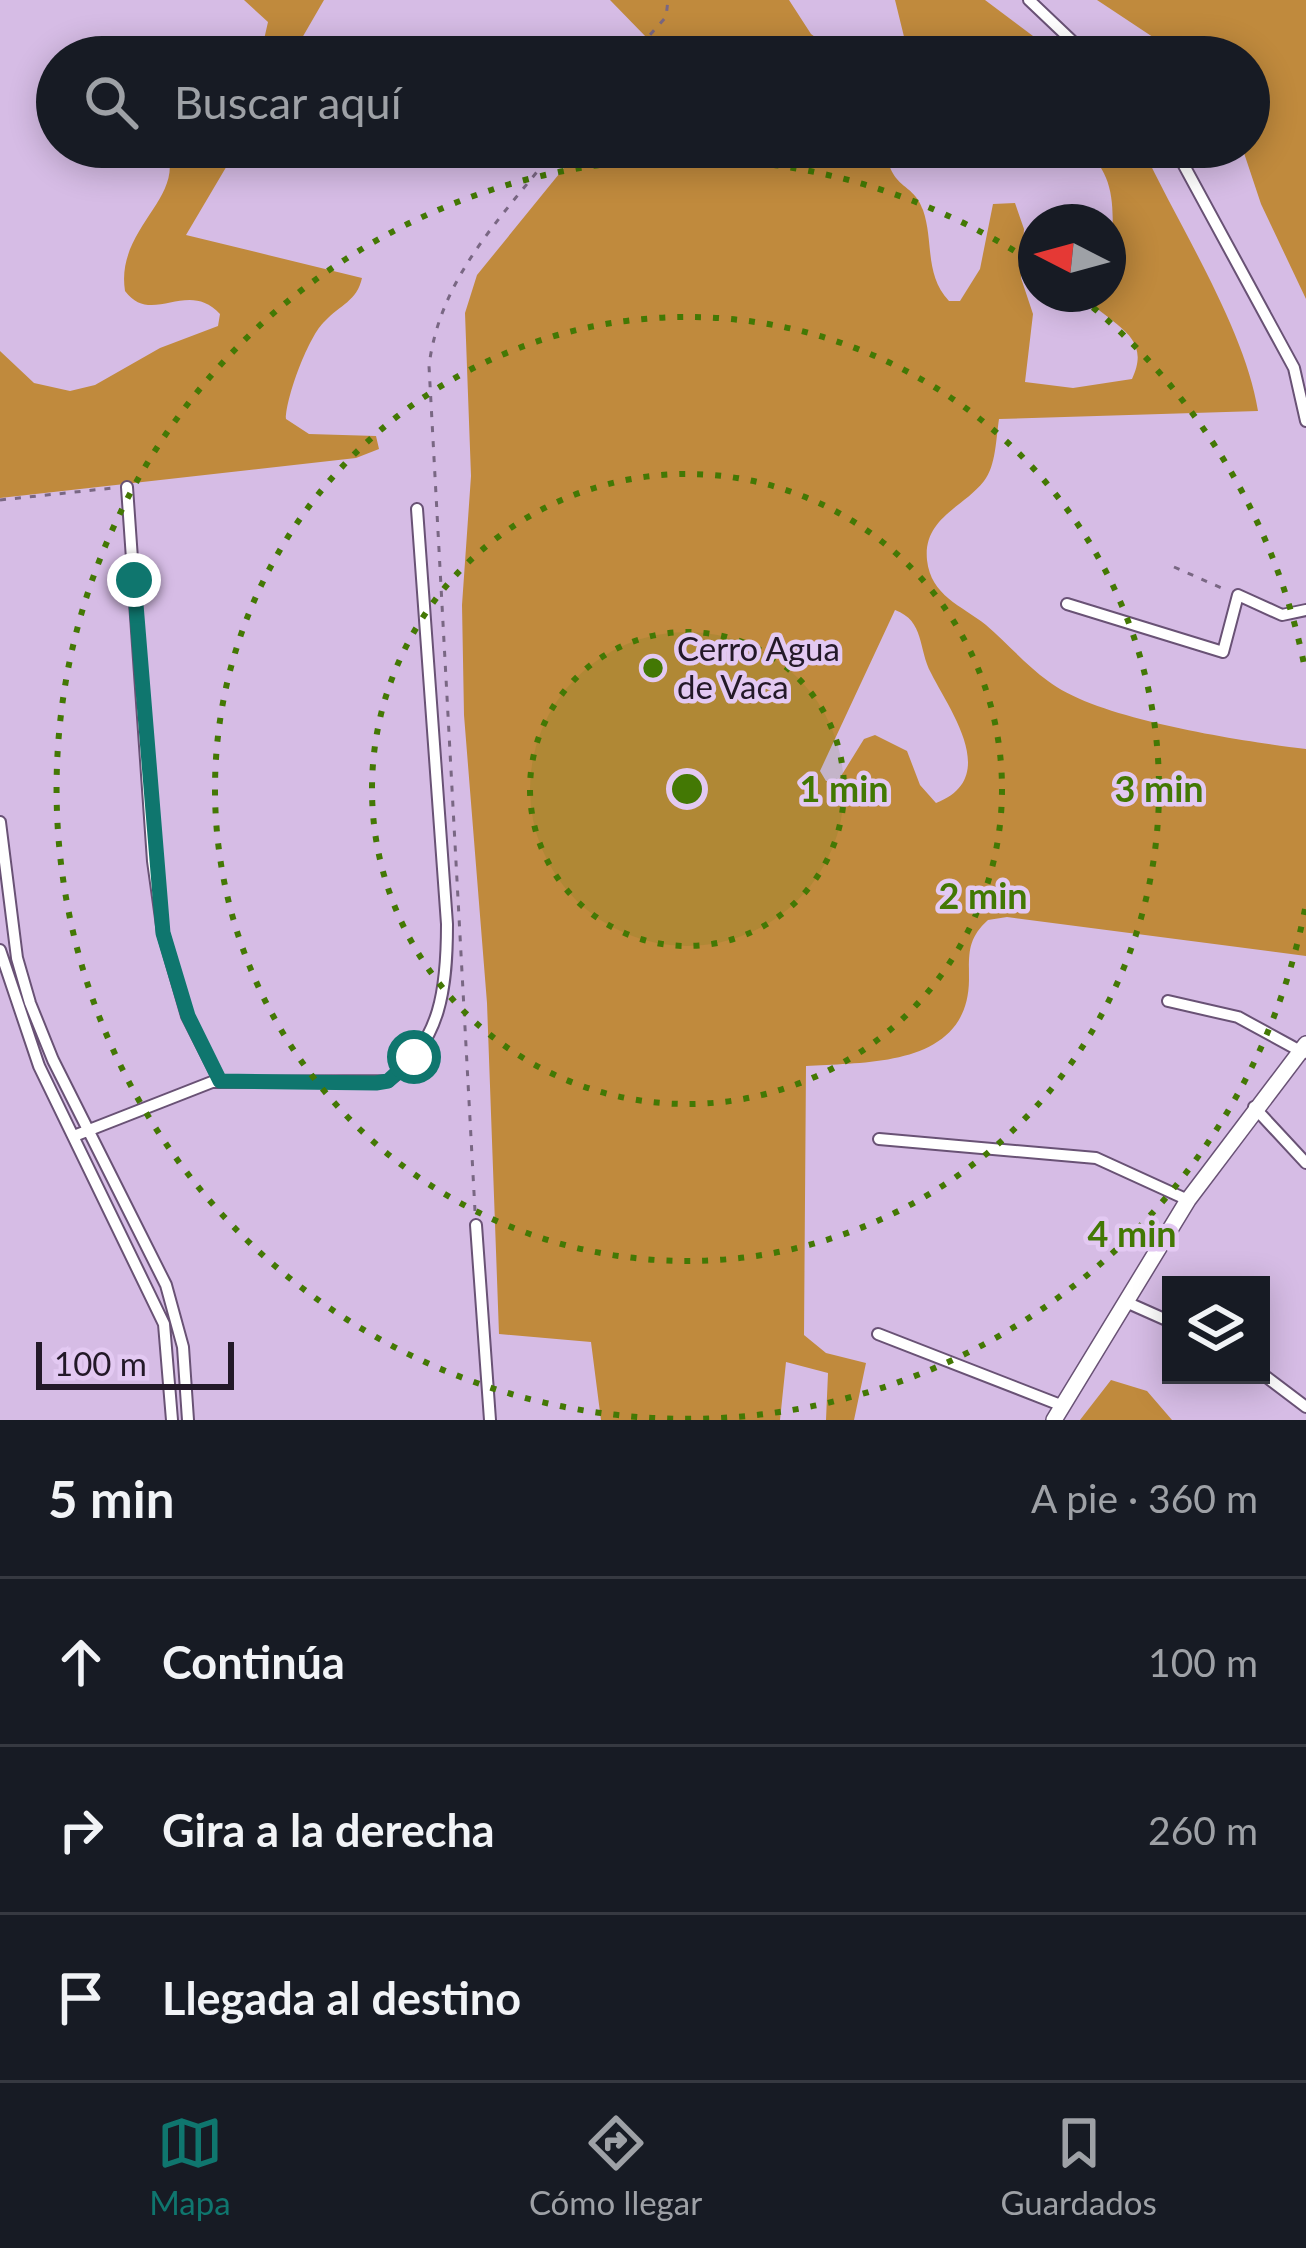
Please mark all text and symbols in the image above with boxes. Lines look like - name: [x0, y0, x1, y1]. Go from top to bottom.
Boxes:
- search box: [36, 36, 1270, 168]
- icon: search: [78, 69, 144, 135]
- text: Buscar aquí: [174, 75, 401, 129]
- north arrow: [1018, 204, 1126, 312]
- route end: [107, 553, 161, 607]
- place label: Cerro Agua de Vaca: [677, 628, 840, 706]
- marker: Cerro Agua de Vaca: [640, 655, 666, 681]
- text: 1 min: [799, 766, 889, 810]
- text: 3 min: [1114, 766, 1204, 810]
- centre of rings: [666, 768, 708, 810]
- text: 2 min: [938, 873, 1028, 917]
- route start: [387, 1030, 441, 1084]
- text: 4 min: [1087, 1211, 1177, 1255]
- map controls: [1162, 1276, 1270, 1384]
- button: layers: [1162, 1276, 1270, 1384]
- scale bar: [36, 1336, 234, 1389]
- text: 100 m: [54, 1343, 147, 1383]
- text: 5 min: [48, 1468, 174, 1529]
- text: A pie · 360 m: [1031, 1475, 1258, 1521]
- icon: ahead: [48, 1629, 114, 1695]
- text: Continúa: [162, 1635, 345, 1689]
- text: 100 m: [1148, 1639, 1258, 1685]
- icon: right: [48, 1797, 114, 1863]
- text: Gira a la derecha: [162, 1803, 495, 1857]
- text: 260 m: [1148, 1807, 1258, 1853]
- icon: arrive: [48, 1965, 114, 2031]
- text: Llegada al destino: [162, 1971, 521, 2025]
- tab: Mapa: [149, 2110, 231, 2222]
- tab: Cómo llegar: [529, 2110, 702, 2222]
- tab: Guardados: [1000, 2110, 1157, 2222]

